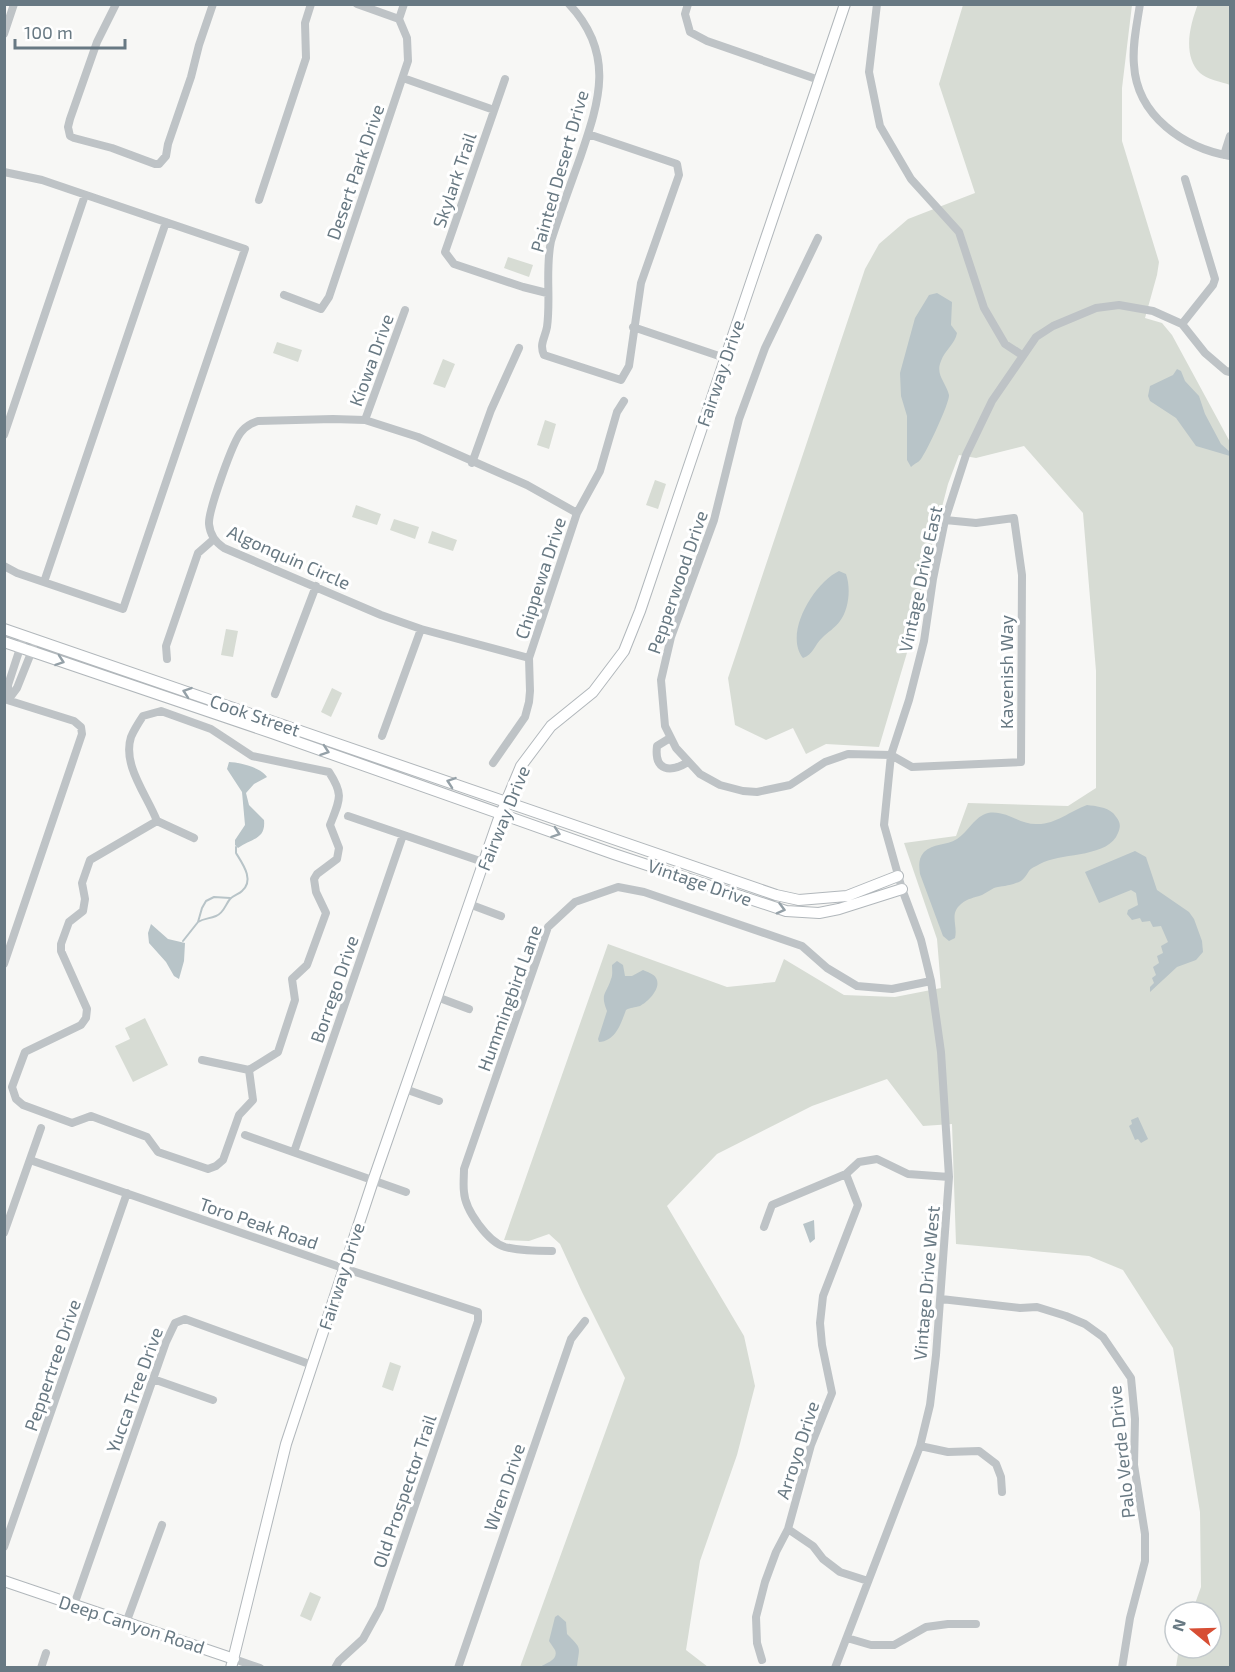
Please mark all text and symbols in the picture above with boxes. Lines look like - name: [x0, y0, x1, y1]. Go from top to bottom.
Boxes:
- scale bar: [15, 12, 124, 50]
- text: 100 m: [24, 21, 73, 43]
- street label: Painted Desert Drive: [525, 87, 593, 255]
- street label: Desert Park Drive: [321, 101, 389, 243]
- street label: Skylark Trail: [427, 129, 481, 231]
- street label: Kiowa Drive: [344, 311, 398, 409]
- street label: Fairway Drive: [691, 317, 749, 429]
- street label: Vintage Drive East: [894, 504, 946, 654]
- street label: Pepperwood Drive: [642, 507, 712, 657]
- street label: Chippewa Drive: [510, 514, 570, 642]
- street label: Algonquin Circle: [224, 520, 354, 594]
- street label: Kavenish Way: [995, 614, 1017, 729]
- one-way arrow: [54, 654, 65, 666]
- one-way arrow: [182, 686, 193, 699]
- street label: Cook Street: [207, 689, 303, 741]
- one-way arrow: [319, 744, 330, 757]
- street label: Fairway Drive: [472, 762, 534, 874]
- one-way arrow: [446, 777, 457, 790]
- one-way arrow: [550, 826, 561, 839]
- street label: Vintage Drive: [645, 854, 755, 910]
- one-way arrow: [776, 901, 786, 914]
- street label: Hummingbird Lane: [472, 922, 546, 1074]
- street label: Borrego Drive: [305, 932, 363, 1046]
- street label: Toro Peak Road: [197, 1192, 321, 1254]
- street label: Vintage Drive West: [908, 1205, 944, 1361]
- street label: Fairway Drive: [313, 1220, 369, 1332]
- street label: Peppertree Drive: [19, 1296, 85, 1434]
- street label: Yucca Tree Drive: [101, 1324, 167, 1456]
- street label: Palo Verde Drive: [1103, 1385, 1139, 1519]
- street label: Arroyo Drive: [771, 1398, 823, 1502]
- street label: Old Prospector Trail: [367, 1411, 441, 1571]
- street label: Wren Drive: [479, 1441, 529, 1533]
- street label: Deep Canyon Road: [56, 1590, 208, 1658]
- north arrow: [1163, 1600, 1223, 1660]
- text: N: [1167, 1616, 1189, 1634]

